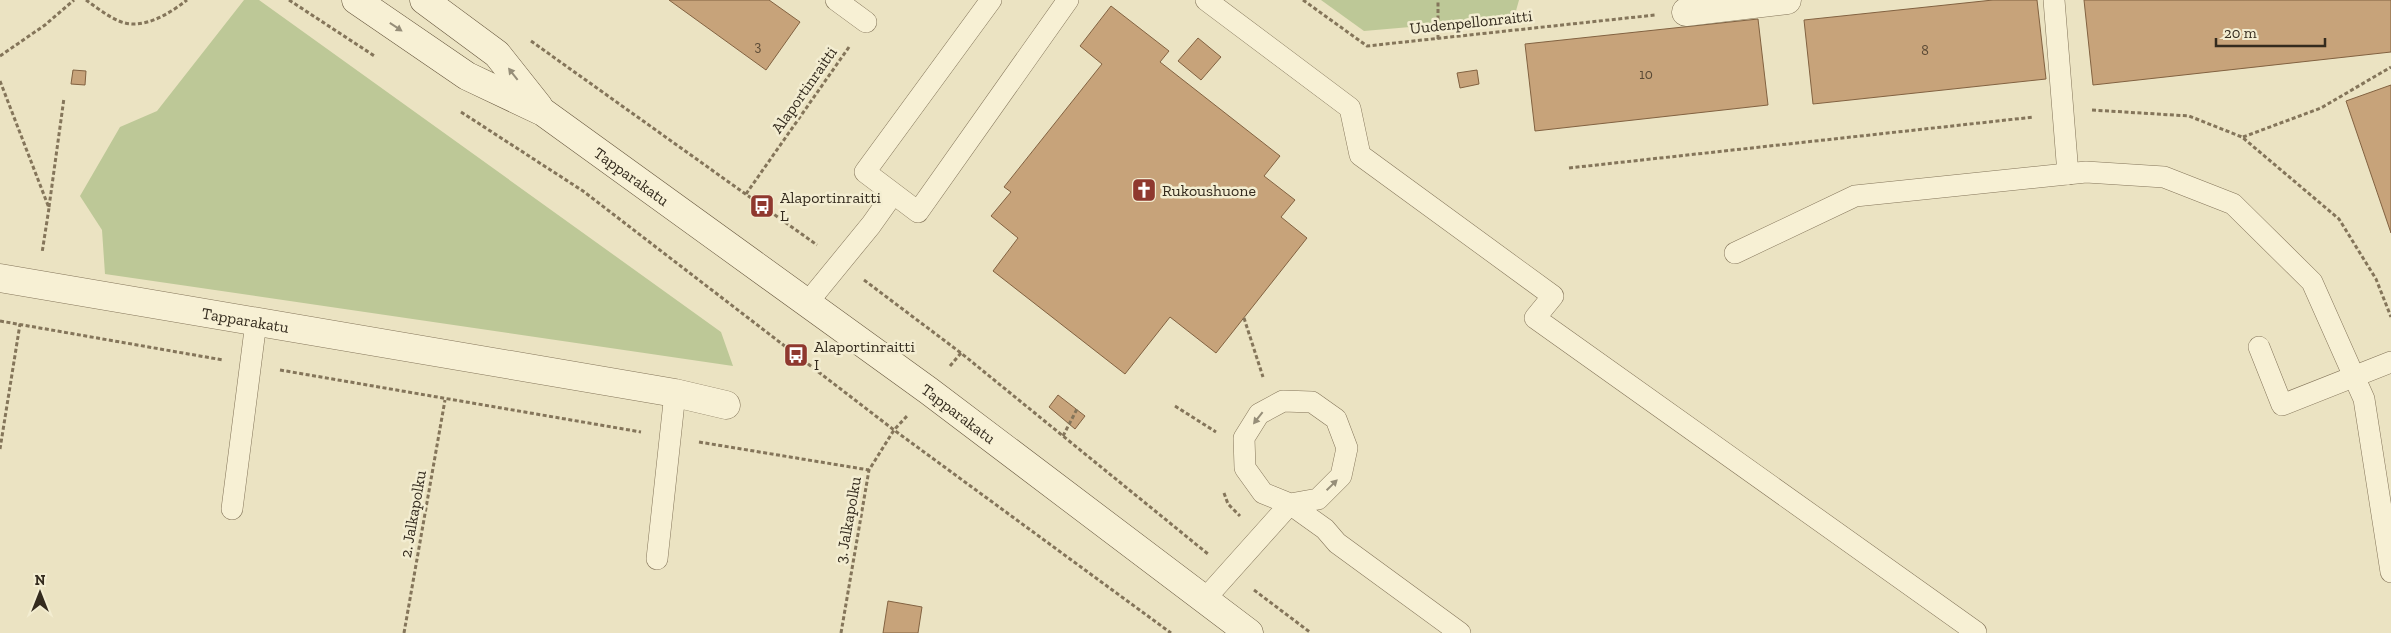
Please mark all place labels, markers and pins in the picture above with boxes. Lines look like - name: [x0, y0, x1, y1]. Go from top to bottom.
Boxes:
- church icon: Rukoushuone: [1131, 177, 1157, 203]
- place label: Rukoushuone: [1162, 181, 1256, 200]
- place label: Alaportinraitti L: [780, 188, 881, 225]
- bus stop icon: Alaportinraitti L: [749, 193, 775, 219]
- place label: Alaportinraitti I: [814, 337, 915, 374]
- bus stop icon: Alaportinraitti I: [783, 342, 809, 368]

